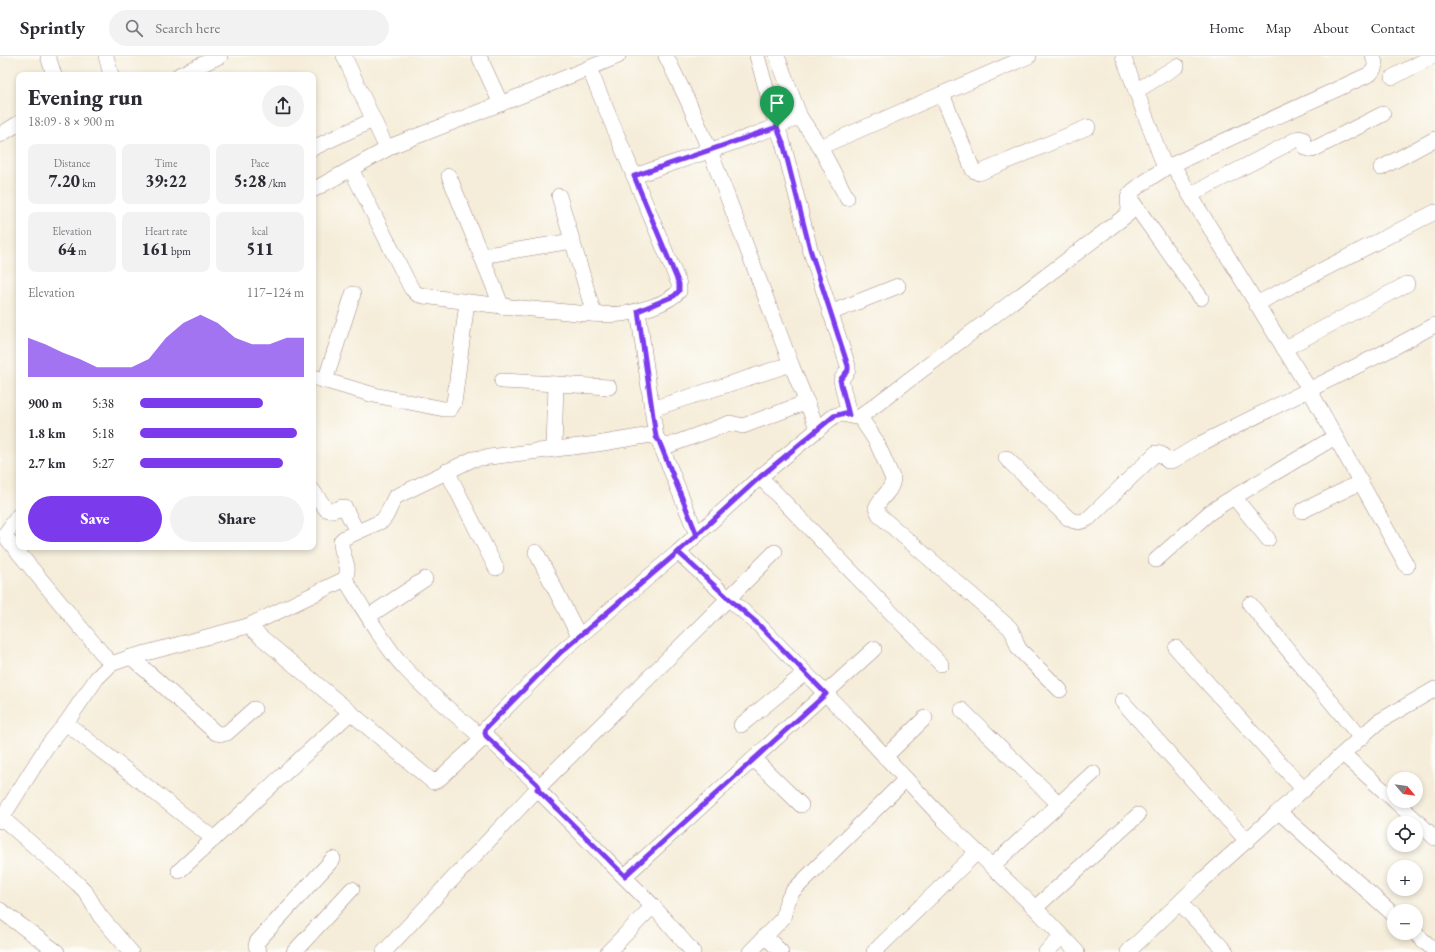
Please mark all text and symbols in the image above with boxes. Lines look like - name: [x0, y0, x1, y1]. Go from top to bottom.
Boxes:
- search box: [109, 10, 389, 46]
- text: Sprintly: [20, 15, 85, 40]
- icon: search: [123, 17, 145, 39]
- text: Search here: [155, 18, 220, 37]
- text: Home: [1209, 19, 1244, 37]
- text: Map: [1266, 19, 1291, 37]
- text: About: [1313, 19, 1349, 37]
- text: Contact: [1371, 19, 1415, 37]
- text: Evening run: [28, 83, 143, 112]
- button: share: [262, 85, 304, 127]
- pin: [760, 86, 794, 127]
- icon: arrive: [766, 92, 788, 114]
- text: 18:09 · 8 × 900 m: [28, 113, 115, 130]
- text: Distance: [54, 156, 90, 170]
- text: Time: [155, 156, 177, 170]
- text: Pace: [251, 156, 269, 170]
- text: 7.20: [48, 170, 80, 192]
- text: 39:22: [145, 170, 187, 192]
- text: 5:28: [234, 170, 266, 192]
- text: km: [80, 176, 96, 190]
- text: /km: [266, 176, 286, 190]
- text: Elevation: [52, 224, 92, 238]
- text: Heart rate: [145, 224, 187, 238]
- text: kcal: [252, 224, 268, 238]
- text: 64: [57, 238, 76, 260]
- text: 161: [141, 238, 169, 260]
- text: 511: [246, 238, 274, 260]
- text: m: [76, 244, 87, 258]
- text: bpm: [169, 244, 191, 258]
- text: Elevation: [28, 284, 75, 301]
- text: 117–124 m: [247, 284, 304, 301]
- text: 900 m: [28, 395, 62, 412]
- text: 5:38: [92, 395, 114, 412]
- text: 1.8 km: [28, 425, 66, 442]
- text: 5:18: [92, 425, 114, 442]
- text: 2.7 km: [28, 455, 66, 472]
- text: 5:27: [92, 455, 114, 472]
- button: Save: [28, 496, 162, 542]
- button: Share: [170, 496, 304, 542]
- north arrow: [1387, 772, 1423, 808]
- map controls: [1387, 772, 1423, 940]
- button: locate: [1387, 816, 1423, 852]
- button: +: [1387, 860, 1423, 896]
- button: −: [1387, 904, 1423, 940]

